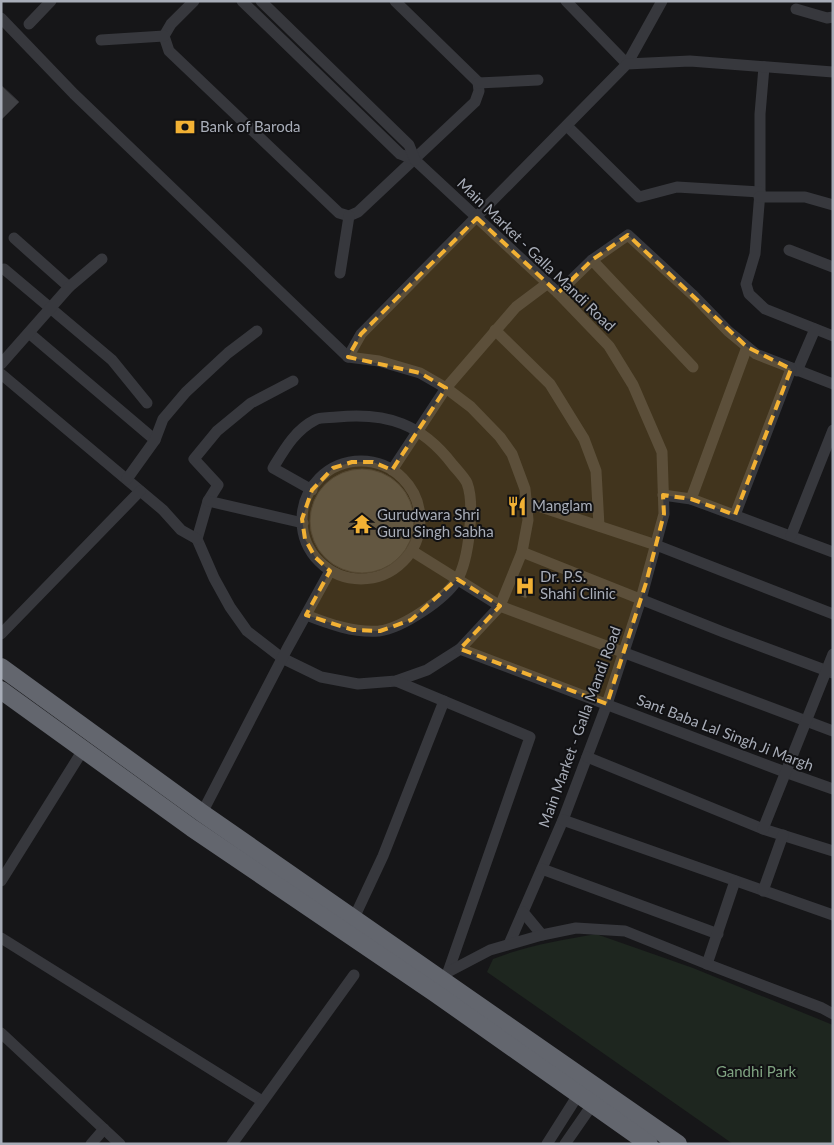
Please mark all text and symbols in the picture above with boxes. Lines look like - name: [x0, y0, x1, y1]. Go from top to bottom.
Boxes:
- bank icon: Bank of Baroda: [174, 116, 196, 138]
- place label: Bank of Baroda: [200, 117, 301, 135]
- street label: Main Market - Galla Mandi Road: [454, 174, 619, 335]
- restaurant icon: Manglam: [506, 495, 528, 517]
- place label: Manglam: [532, 496, 593, 514]
- place label: Gurudwara Shri Guru Singh Sabha: [377, 505, 494, 540]
- temple icon: Gurudwara Shri Guru Singh Sabha: [351, 513, 373, 535]
- place label: Dr. P.S. Shahi Clinic: [540, 567, 616, 602]
- hospital icon: Dr. P.S. Shahi Clinic: [514, 575, 536, 597]
- street label: Main Market - Galla Mandi Road: [534, 624, 624, 830]
- street label: Sant Baba Lal Singh Ji Margh: [634, 690, 816, 774]
- park label: Gandhi Park: [716, 1062, 797, 1080]

